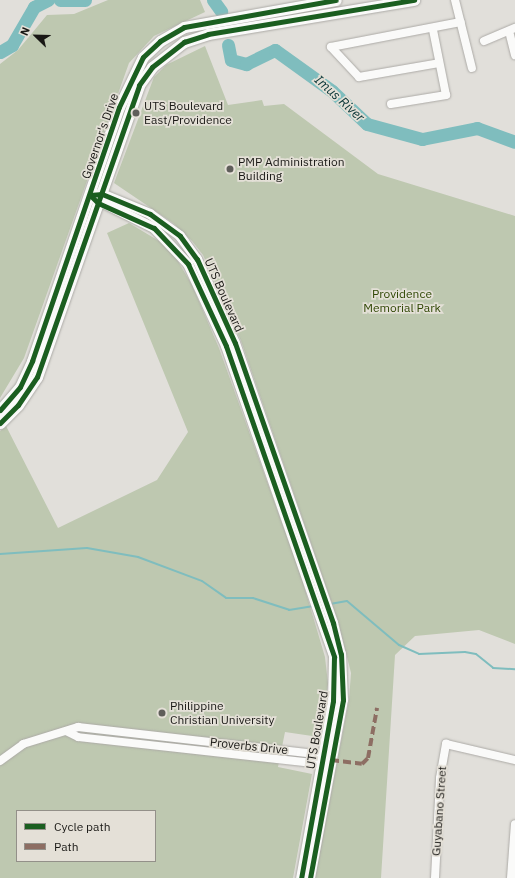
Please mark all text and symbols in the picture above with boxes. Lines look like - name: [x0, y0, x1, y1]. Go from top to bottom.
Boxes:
- north arrow: [16, 16, 56, 56]
- text: N: [17, 25, 33, 38]
- water label: Imus River: [311, 73, 367, 125]
- street label: Governor's Drive: [79, 91, 121, 181]
- place label: UTS Boulevard East/Providence: [144, 99, 232, 127]
- marker: UTS Boulevard East/Providence: [131, 108, 141, 118]
- place label: PMP Administration Building: [238, 155, 345, 183]
- marker: PMP Administration Building: [225, 164, 235, 174]
- street label: UTS Boulevard: [201, 256, 247, 334]
- park label: Providence Memorial Park: [363, 287, 441, 315]
- street label: UTS Boulevard: [303, 690, 331, 770]
- place label: Philippine Christian University: [170, 699, 274, 727]
- marker: Philippine Christian University: [157, 708, 167, 718]
- street label: Proverbs Drive: [209, 735, 289, 757]
- street label: Guyabano Street: [429, 766, 449, 856]
- legend: [16, 810, 156, 862]
- text: Cycle path: [54, 819, 111, 834]
- text: Path: [54, 839, 79, 854]

